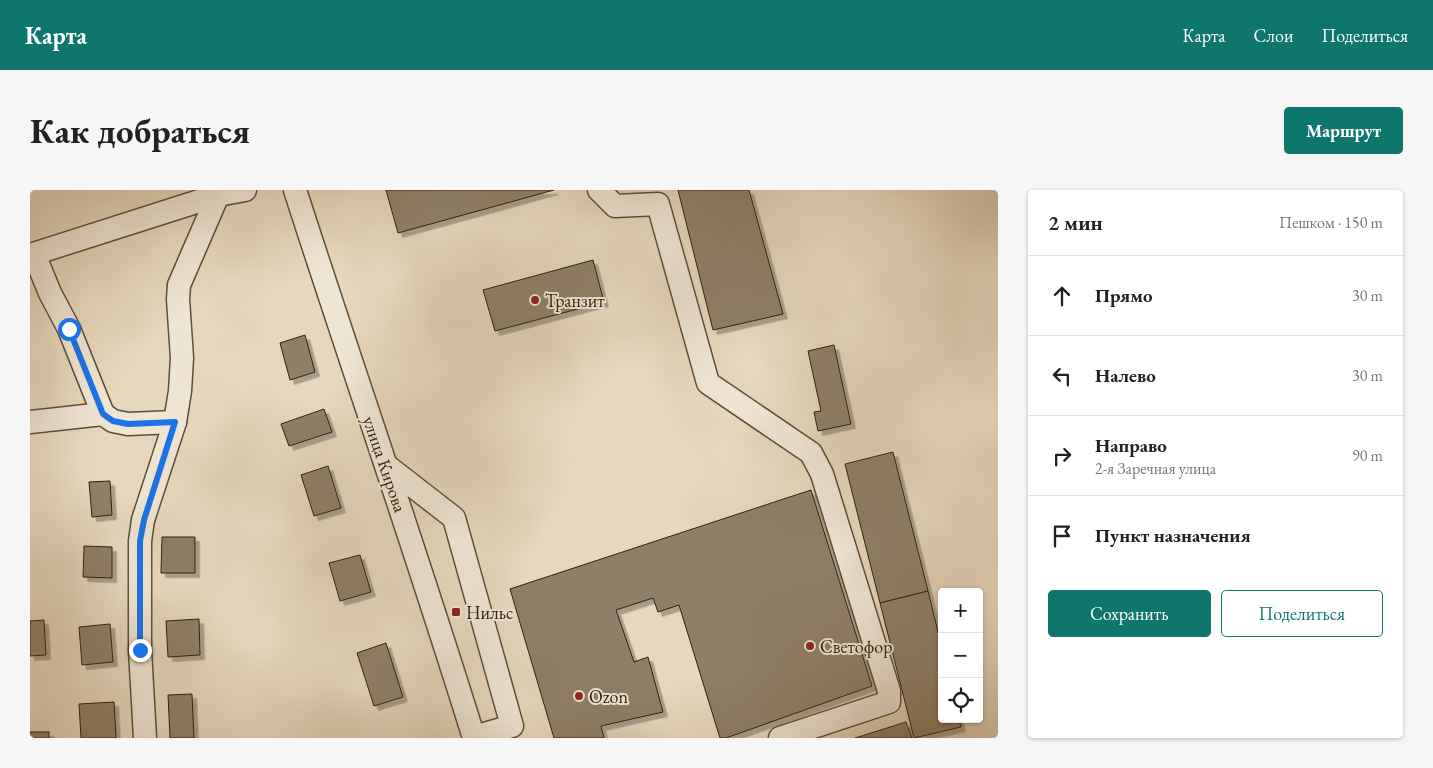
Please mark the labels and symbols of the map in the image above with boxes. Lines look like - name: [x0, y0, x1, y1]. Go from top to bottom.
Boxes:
- place label: Транзит: [545, 289, 605, 312]
- marker: Транзит: [529, 294, 541, 306]
- route start: [58, 318, 81, 341]
- street label: улица Кирова: [358, 413, 412, 516]
- place label: Нильс: [466, 601, 513, 624]
- marker: Нильс: [450, 606, 462, 618]
- place label: Светофор: [820, 635, 893, 658]
- route end: [129, 639, 152, 662]
- marker: Светофор: [804, 640, 816, 652]
- place label: Ozon: [589, 685, 628, 708]
- marker: Ozon: [573, 690, 585, 702]

